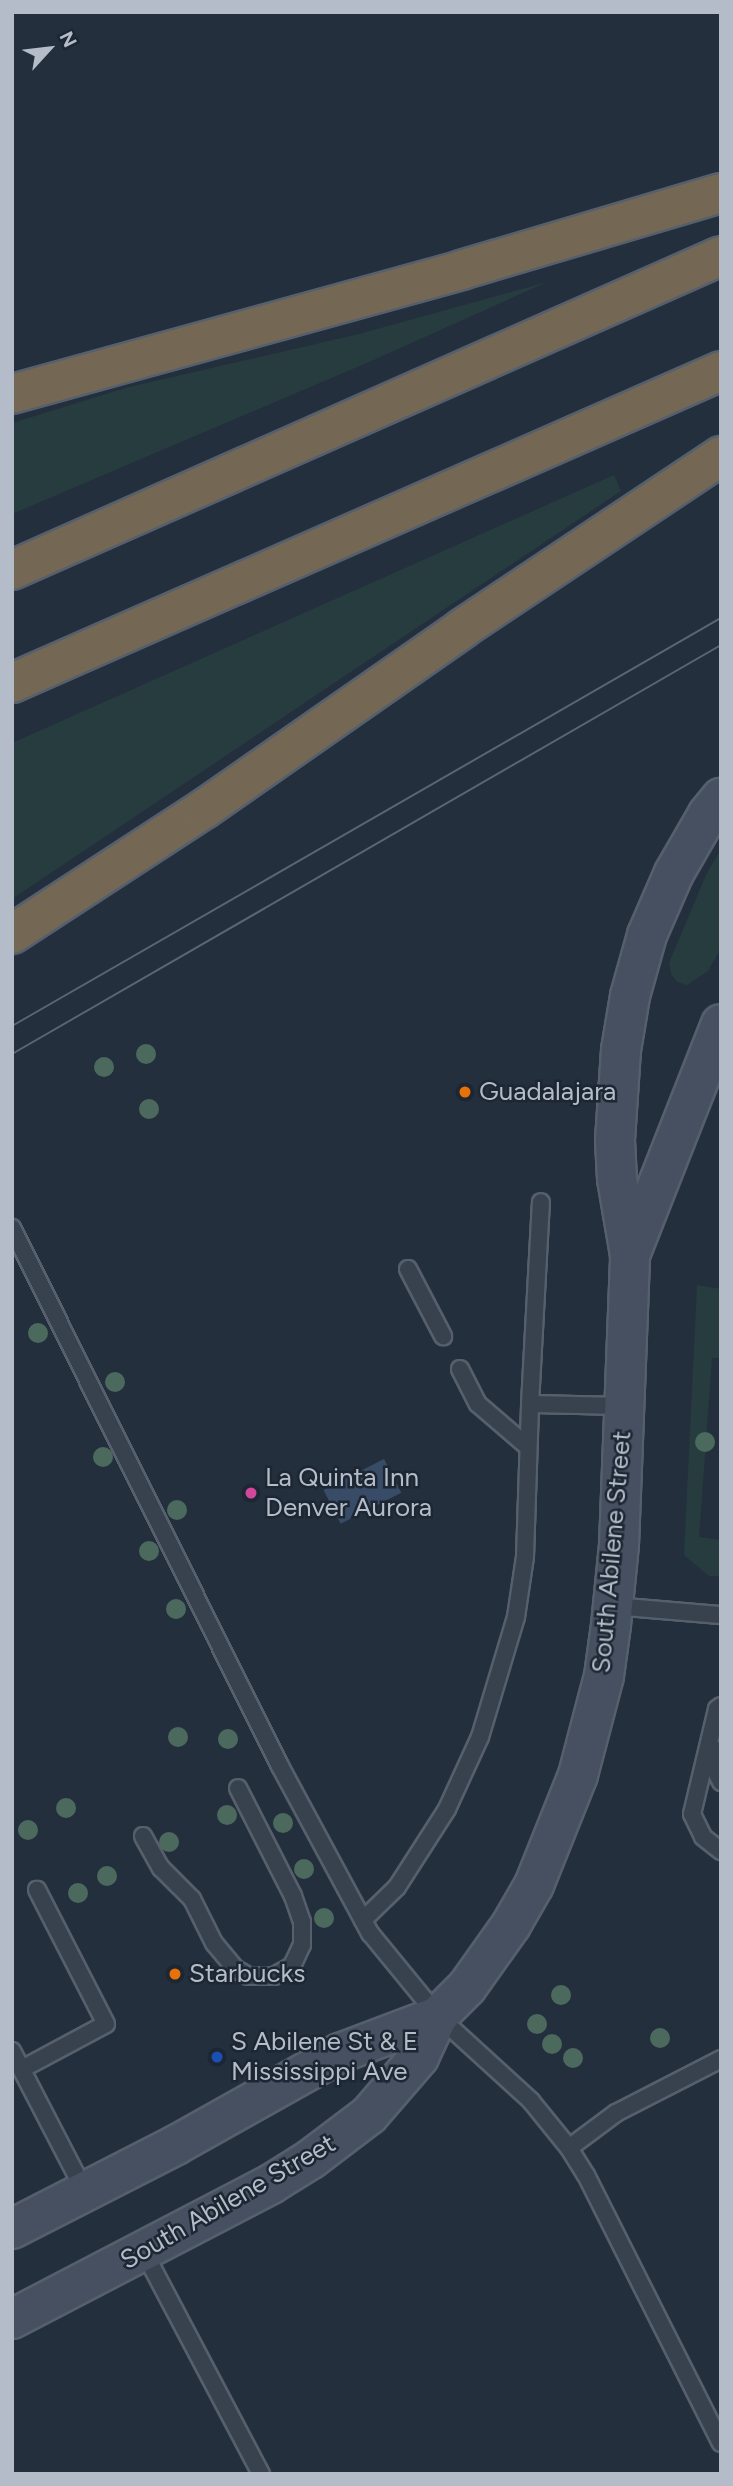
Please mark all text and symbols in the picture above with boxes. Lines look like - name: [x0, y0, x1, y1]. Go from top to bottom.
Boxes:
- north arrow: [14, 14, 84, 84]
- text: N: [55, 27, 82, 51]
- place label: Guadalajara: [479, 1076, 616, 1108]
- marker: Guadalajara: [457, 1084, 473, 1100]
- street label: South Abilene Street: [586, 1430, 638, 1674]
- place label: La Quinta Inn Denver Aurora: [265, 1462, 432, 1524]
- marker: La Quinta Inn Denver Aurora: [243, 1485, 259, 1501]
- place label: Starbucks: [189, 1958, 305, 1990]
- marker: Starbucks: [167, 1966, 183, 1982]
- place label: S Abilene St & E Mississippi Ave: [231, 2026, 418, 2088]
- marker: S Abilene St & E Mississippi Ave: [209, 2049, 225, 2065]
- street label: South Abilene Street: [115, 2128, 341, 2276]

